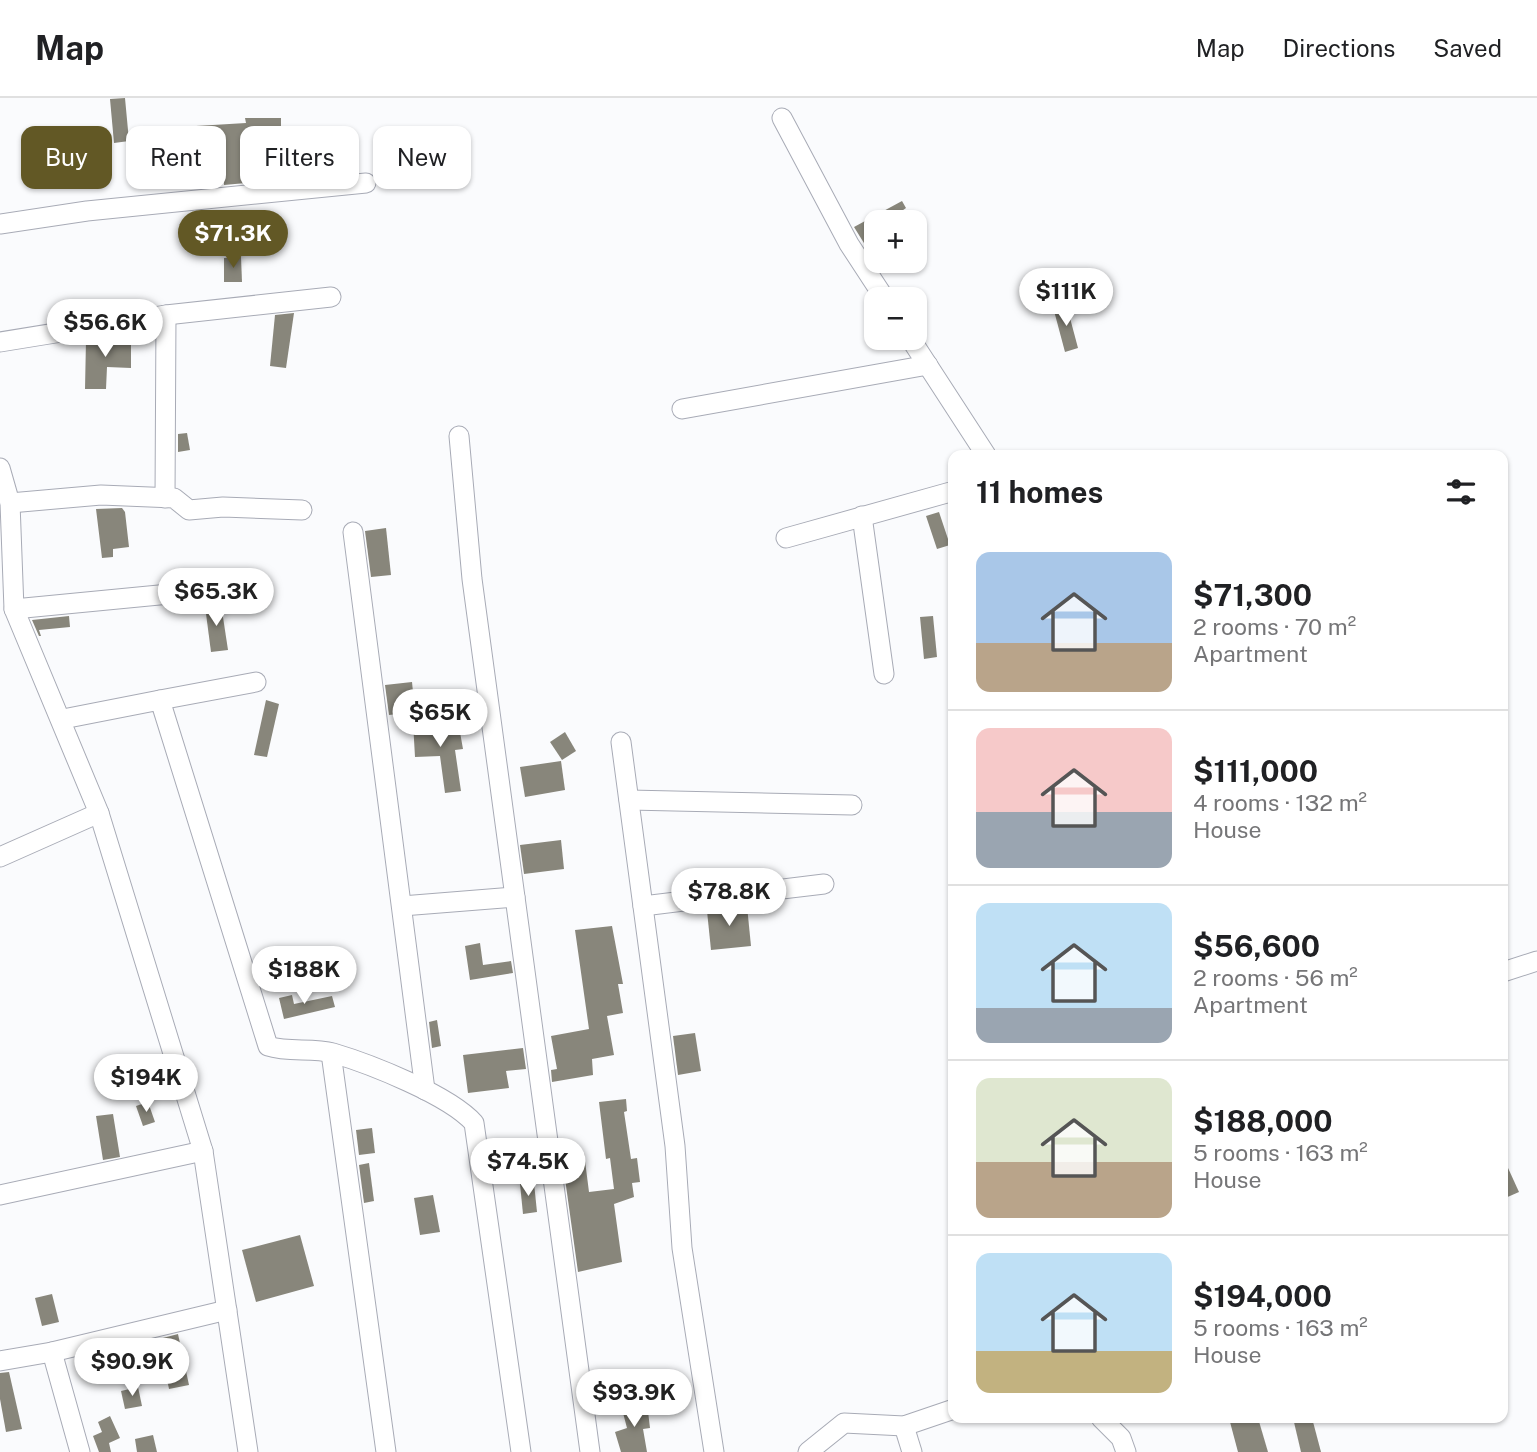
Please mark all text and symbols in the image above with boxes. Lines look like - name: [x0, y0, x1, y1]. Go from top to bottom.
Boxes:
- text: Map: [35, 29, 104, 67]
- text: Map: [1196, 34, 1245, 62]
- text: Directions: [1283, 34, 1395, 62]
- text: Saved: [1433, 34, 1502, 62]
- chip: Buy: [21, 126, 112, 189]
- chip: Rent: [126, 126, 226, 189]
- chip: Filters: [240, 126, 359, 189]
- chip: New: [373, 126, 471, 189]
- map controls: [864, 210, 927, 350]
- button: +: [864, 210, 927, 273]
- pin: $71.3K: [176, 211, 290, 270]
- text: $71.3K: [194, 219, 272, 246]
- pin: $111K: [1017, 268, 1115, 328]
- text: $111K: [1035, 277, 1097, 304]
- button: −: [864, 287, 927, 350]
- pin: $56.6K: [48, 300, 162, 359]
- text: $56.6K: [63, 308, 147, 335]
- icon: filters: [1442, 473, 1480, 511]
- text: 11 homes: [976, 474, 1103, 510]
- pin: $65.3K: [159, 568, 273, 628]
- text: $65.3K: [174, 577, 258, 604]
- text: $71,300: [1193, 577, 1312, 613]
- icon: home: [1032, 580, 1116, 664]
- text: 2 rooms · 70 m²: [1193, 613, 1356, 640]
- text: Apartment: [1193, 640, 1308, 667]
- pin: $65K: [399, 690, 481, 749]
- text: $65K: [409, 698, 471, 725]
- text: $111,000: [1193, 753, 1318, 789]
- icon: home: [1032, 756, 1116, 840]
- text: 4 rooms · 132 m²: [1193, 789, 1367, 816]
- text: House: [1193, 816, 1261, 843]
- pin: $78.8K: [672, 868, 786, 928]
- text: $78.8K: [687, 877, 771, 904]
- text: $56,600: [1193, 928, 1320, 964]
- icon: home: [1032, 931, 1116, 1015]
- pin: $188K: [255, 946, 353, 1006]
- text: $188K: [268, 955, 340, 982]
- text: 2 rooms · 56 m²: [1193, 964, 1358, 991]
- text: Apartment: [1193, 991, 1308, 1018]
- pin: $194K: [97, 1054, 195, 1114]
- text: $194K: [110, 1063, 182, 1090]
- text: $188,000: [1193, 1103, 1333, 1139]
- icon: home: [1032, 1106, 1116, 1190]
- pin: $74.5K: [471, 1138, 585, 1198]
- text: 5 rooms · 163 m²: [1193, 1139, 1368, 1166]
- text: $74.5K: [486, 1147, 570, 1174]
- text: House: [1193, 1166, 1261, 1193]
- text: $194,000: [1193, 1278, 1332, 1314]
- icon: home: [1032, 1281, 1116, 1365]
- text: 5 rooms · 163 m²: [1193, 1314, 1368, 1341]
- pin: $90.9K: [75, 1338, 189, 1398]
- text: House: [1193, 1341, 1261, 1368]
- text: $90.9K: [90, 1347, 174, 1374]
- pin: $93.9K: [577, 1370, 691, 1429]
- text: $93.9K: [592, 1378, 676, 1405]

